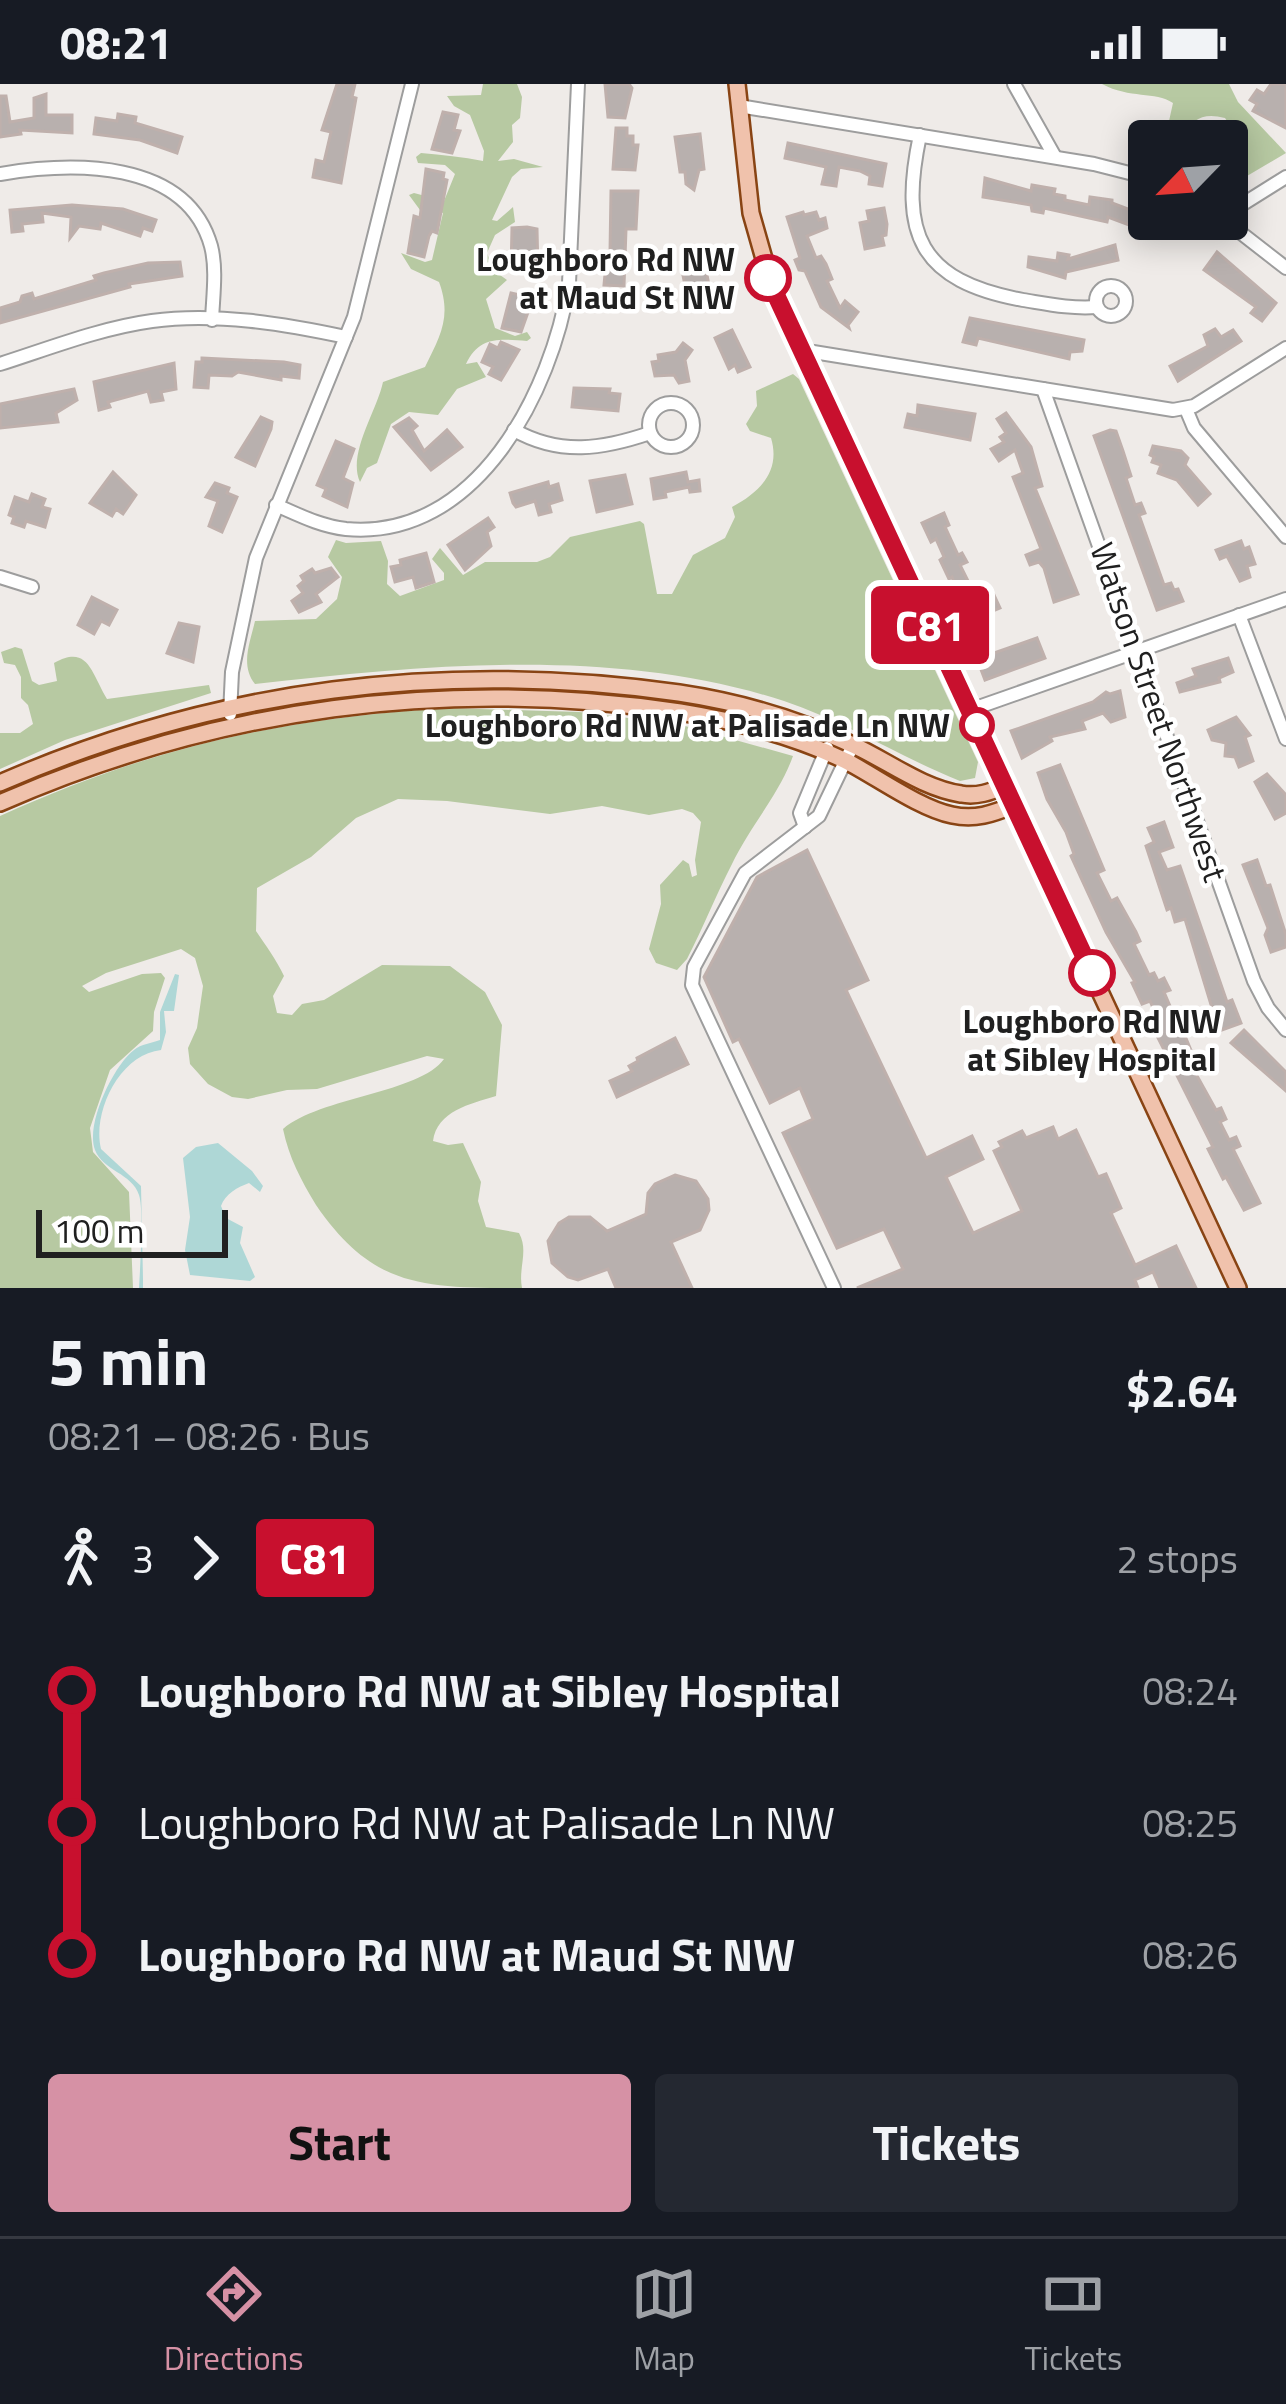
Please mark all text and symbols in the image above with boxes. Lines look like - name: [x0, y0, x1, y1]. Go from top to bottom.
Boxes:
- text: 08:21: [60, 8, 172, 76]
- north arrow: [1128, 120, 1248, 240]
- map controls: [1128, 120, 1248, 240]
- place label: Loughboro Rd NW at Maud St NW: [476, 234, 735, 322]
- marker: Loughboro Rd NW at Maud St NW: [746, 256, 790, 300]
- street label: Watson Street Northwest: [1077, 536, 1241, 889]
- line badge: C81: [861, 586, 999, 664]
- text: C81: [895, 593, 965, 657]
- place label: Loughboro Rd NW at Palisade Ln NW: [425, 700, 950, 750]
- marker: Loughboro Rd NW at Palisade Ln NW: [961, 709, 993, 741]
- marker: Loughboro Rd NW at Sibley Hospital: [1070, 951, 1114, 995]
- place label: Loughboro Rd NW at Sibley Hospital: [962, 996, 1222, 1084]
- scale bar: [36, 1204, 228, 1257]
- text: 100 m: [54, 1206, 144, 1256]
- text: 5 min: [48, 1310, 208, 1411]
- text: $2.64: [1126, 1356, 1238, 1424]
- text: 08:21 – 08:26 · Bus: [48, 1406, 370, 1465]
- icon: walk: [48, 1525, 114, 1591]
- icon: forward: [172, 1525, 238, 1591]
- text: C81: [280, 1526, 350, 1590]
- text: 3: [132, 1529, 154, 1588]
- text: 2 stops: [1116, 1529, 1238, 1588]
- text: Loughboro Rd NW at Sibley Hospital: [138, 1656, 841, 1724]
- text: 08:24: [1142, 1661, 1238, 1720]
- text: Loughboro Rd NW at Palisade Ln NW: [138, 1788, 835, 1856]
- text: 08:25: [1142, 1793, 1238, 1852]
- text: Loughboro Rd NW at Maud St NW: [138, 1920, 795, 1988]
- text: 08:26: [1142, 1925, 1238, 1984]
- button: Start: [48, 2074, 631, 2212]
- button: Tickets: [655, 2074, 1238, 2212]
- tab: Directions: [164, 2261, 304, 2383]
- tab: Map: [631, 2261, 697, 2383]
- tab: Tickets: [1024, 2261, 1122, 2383]

